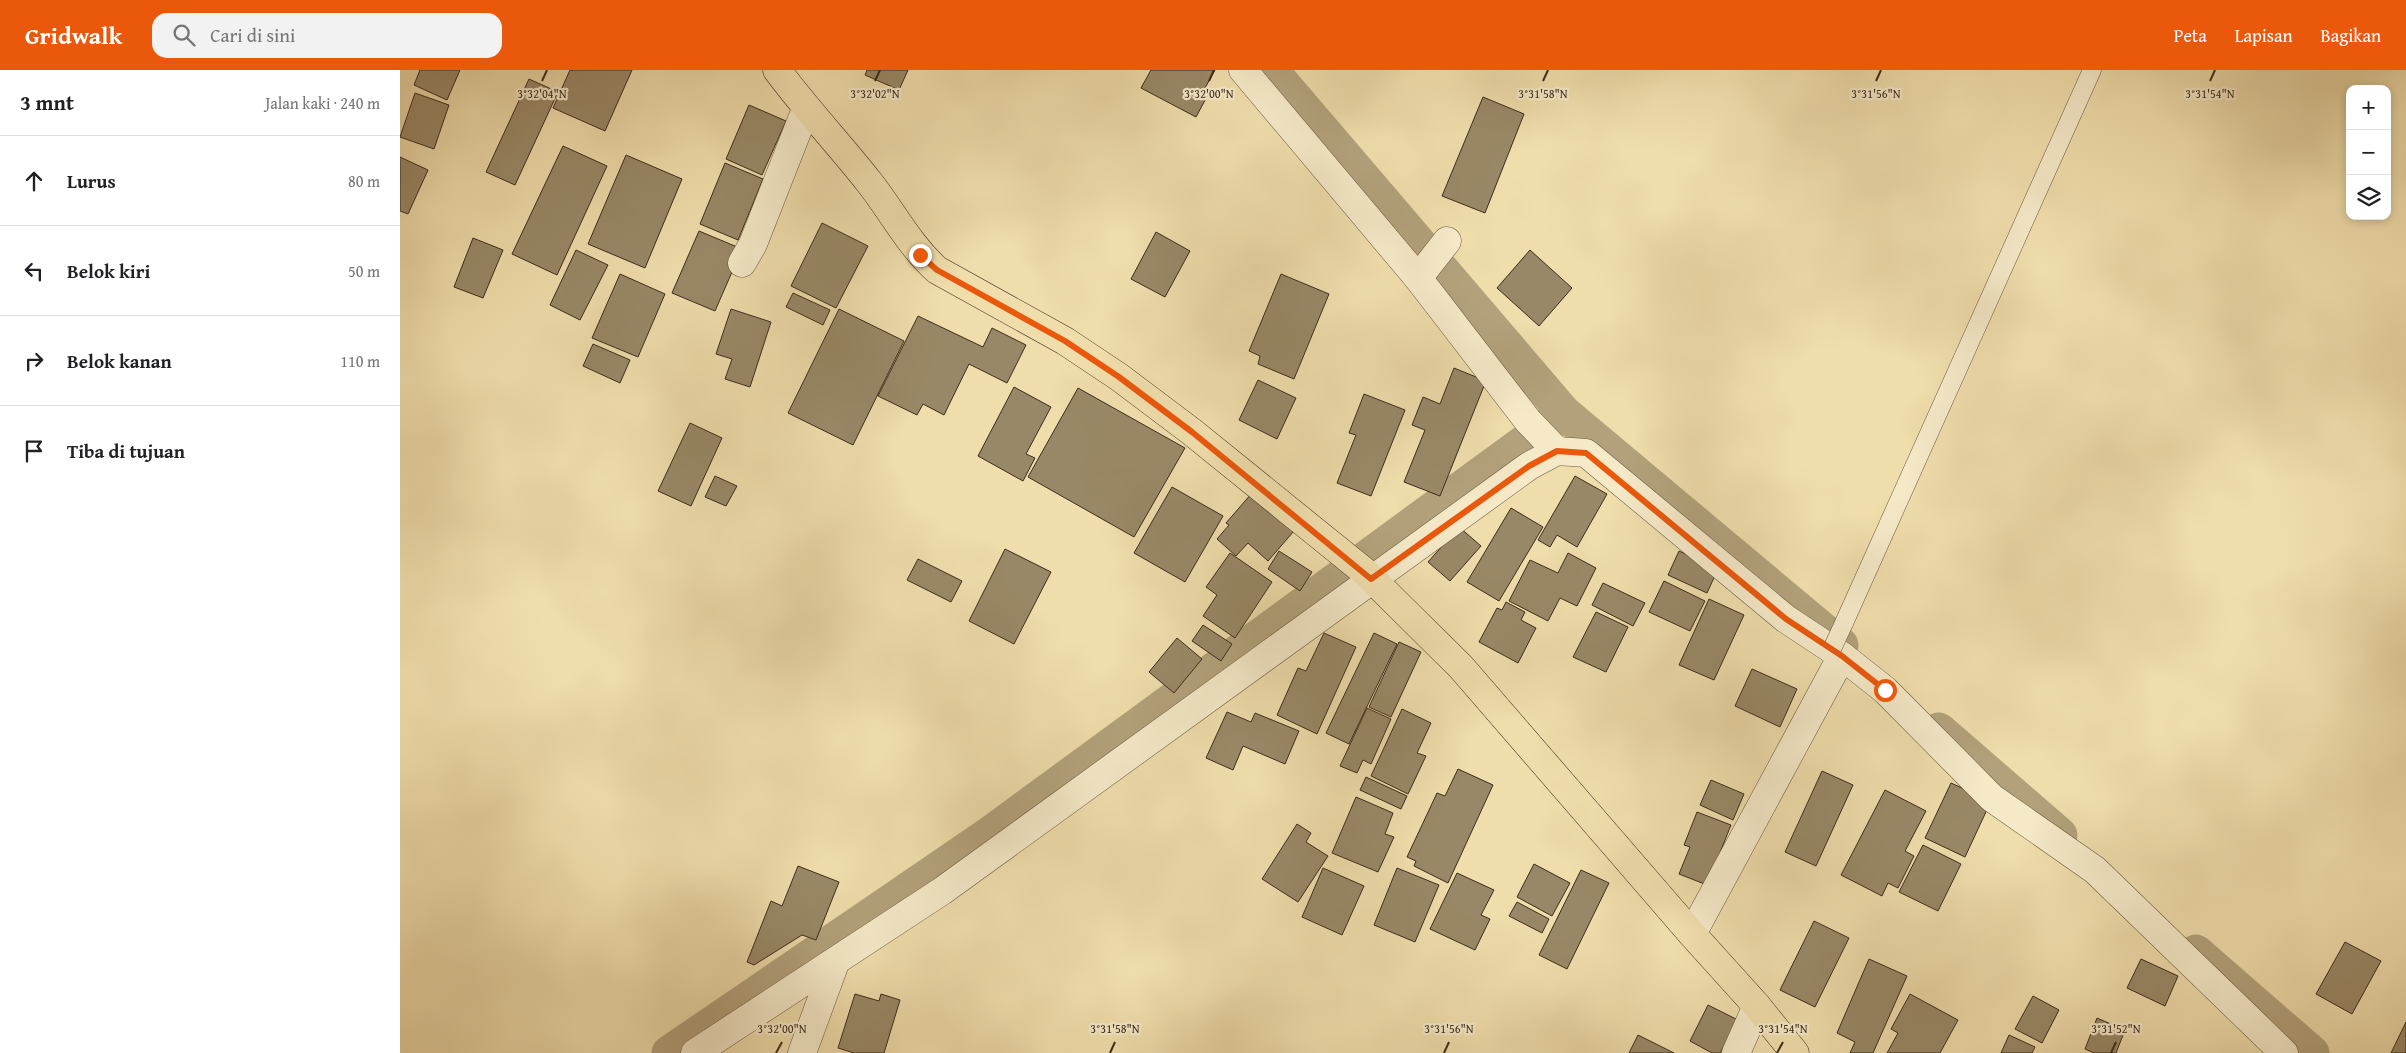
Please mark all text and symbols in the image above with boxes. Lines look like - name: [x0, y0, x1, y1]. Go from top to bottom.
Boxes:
- search box: [152, 13, 502, 58]
- text: Gridwalk: [25, 18, 122, 53]
- icon: search: [170, 21, 198, 49]
- text: Cari di sini: [210, 21, 295, 49]
- text: Peta: [2174, 22, 2207, 49]
- text: Lapisan: [2235, 22, 2293, 49]
- text: Bagikan: [2321, 22, 2381, 49]
- text: 3°32'04"N: [517, 85, 567, 102]
- text: 3°32'02"N: [850, 85, 900, 102]
- text: 3°32'00"N: [1184, 85, 1234, 102]
- text: 3°31'58"N: [1518, 85, 1568, 102]
- text: 3°31'56"N: [1851, 85, 1901, 102]
- text: 3°31'54"N: [2185, 85, 2235, 102]
- map controls: [2346, 85, 2391, 220]
- button: +: [2346, 85, 2391, 130]
- text: 3 mnt: [20, 87, 74, 118]
- text: Jalan kaki · 240 m: [265, 91, 380, 115]
- button: −: [2346, 130, 2391, 175]
- icon: ahead: [20, 167, 48, 195]
- text: Lurus: [67, 167, 116, 195]
- text: 80 m: [348, 169, 380, 193]
- button: layers: [2346, 175, 2391, 220]
- route end: [909, 244, 932, 267]
- icon: left: [20, 257, 48, 285]
- text: Belok kiri: [67, 257, 150, 285]
- text: 50 m: [348, 259, 380, 283]
- icon: right: [20, 347, 48, 375]
- text: Belok kanan: [67, 347, 172, 375]
- text: 110 m: [340, 349, 380, 373]
- icon: arrive: [20, 437, 48, 465]
- text: Tiba di tujuan: [67, 437, 185, 465]
- route start: [1874, 679, 1897, 702]
- text: 3°32'00"N: [757, 1020, 807, 1037]
- text: 3°31'58"N: [1090, 1020, 1140, 1037]
- text: 3°31'56"N: [1424, 1020, 1474, 1037]
- text: 3°31'54"N: [1758, 1020, 1808, 1037]
- text: 3°31'52"N: [2091, 1020, 2141, 1037]

